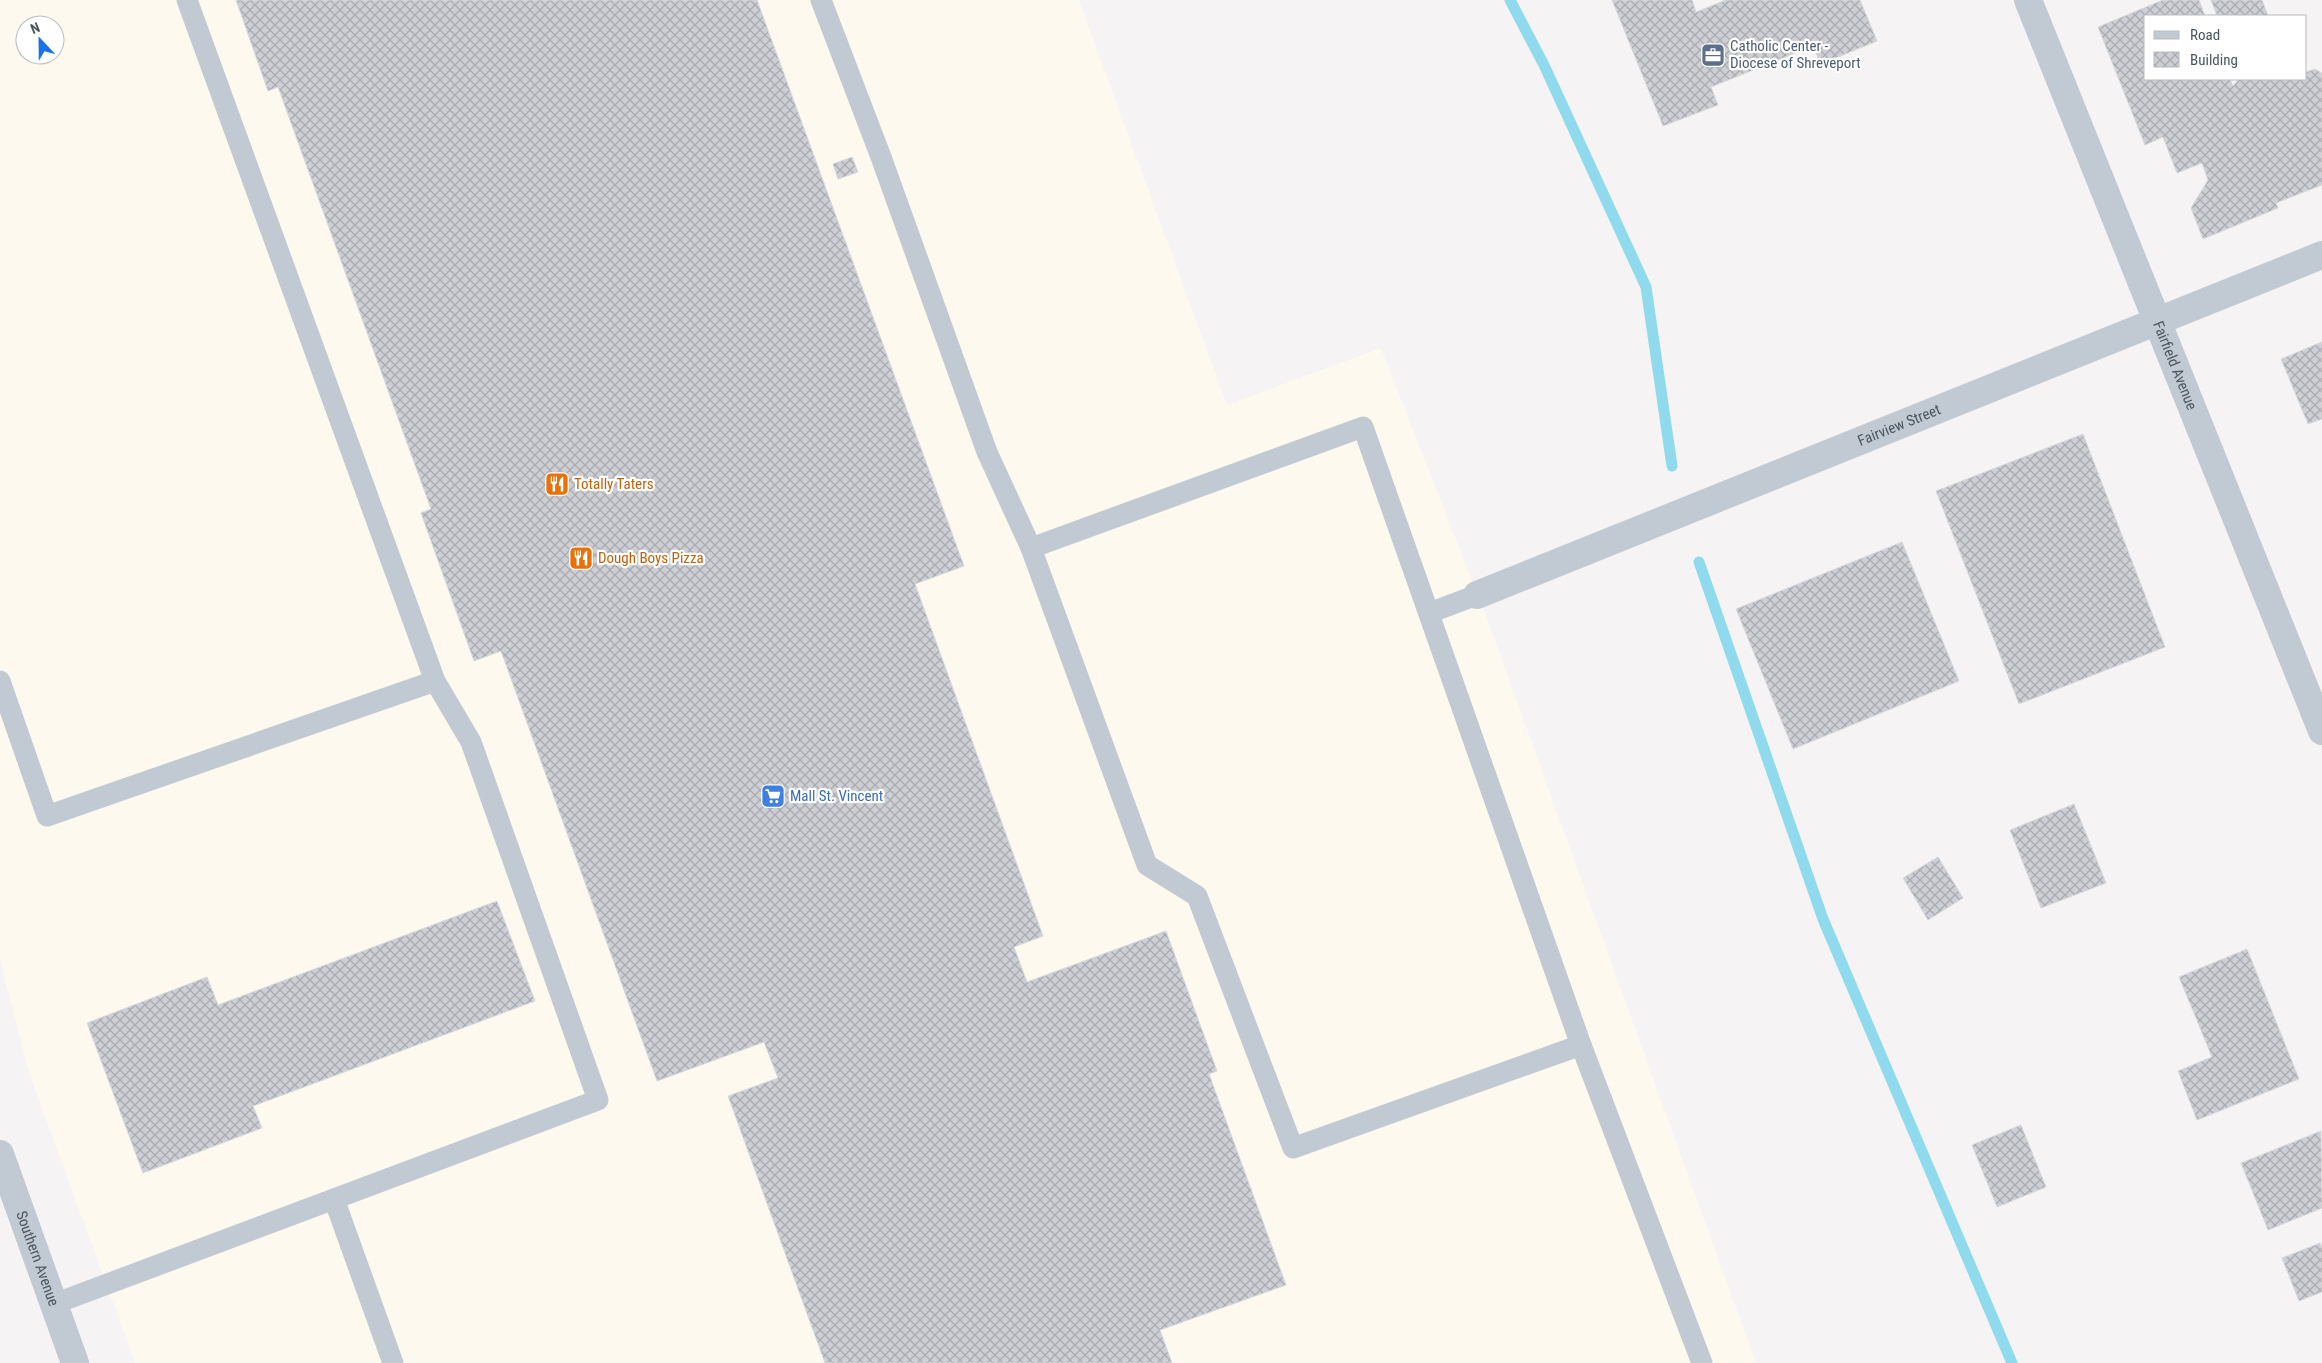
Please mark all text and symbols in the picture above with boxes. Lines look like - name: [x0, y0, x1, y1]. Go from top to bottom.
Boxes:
- north arrow: [15, 15, 65, 65]
- legend: [2144, 15, 2307, 80]
- text: N: [28, 19, 42, 37]
- text: Road: [2190, 26, 2220, 44]
- place label: Catholic Center - Diocese of Shreveport: [1730, 37, 1861, 72]
- office icon: Catholic Center - Diocese of Shreveport: [1700, 42, 1726, 68]
- text: Building: [2190, 51, 2238, 69]
- street label: Fairfield Avenue: [2149, 319, 2201, 413]
- street label: Fairview Street: [1855, 400, 1943, 450]
- restaurant icon: Totally Taters: [544, 471, 570, 497]
- place label: Totally Taters: [574, 475, 654, 493]
- restaurant icon: Dough Boys Pizza: [568, 545, 594, 571]
- place label: Dough Boys Pizza: [598, 549, 704, 567]
- supermarket icon: Mall St. Vincent: [760, 783, 786, 809]
- place label: Mall St. Vincent: [790, 787, 883, 805]
- street label: Southern Avenue: [12, 1208, 63, 1308]

